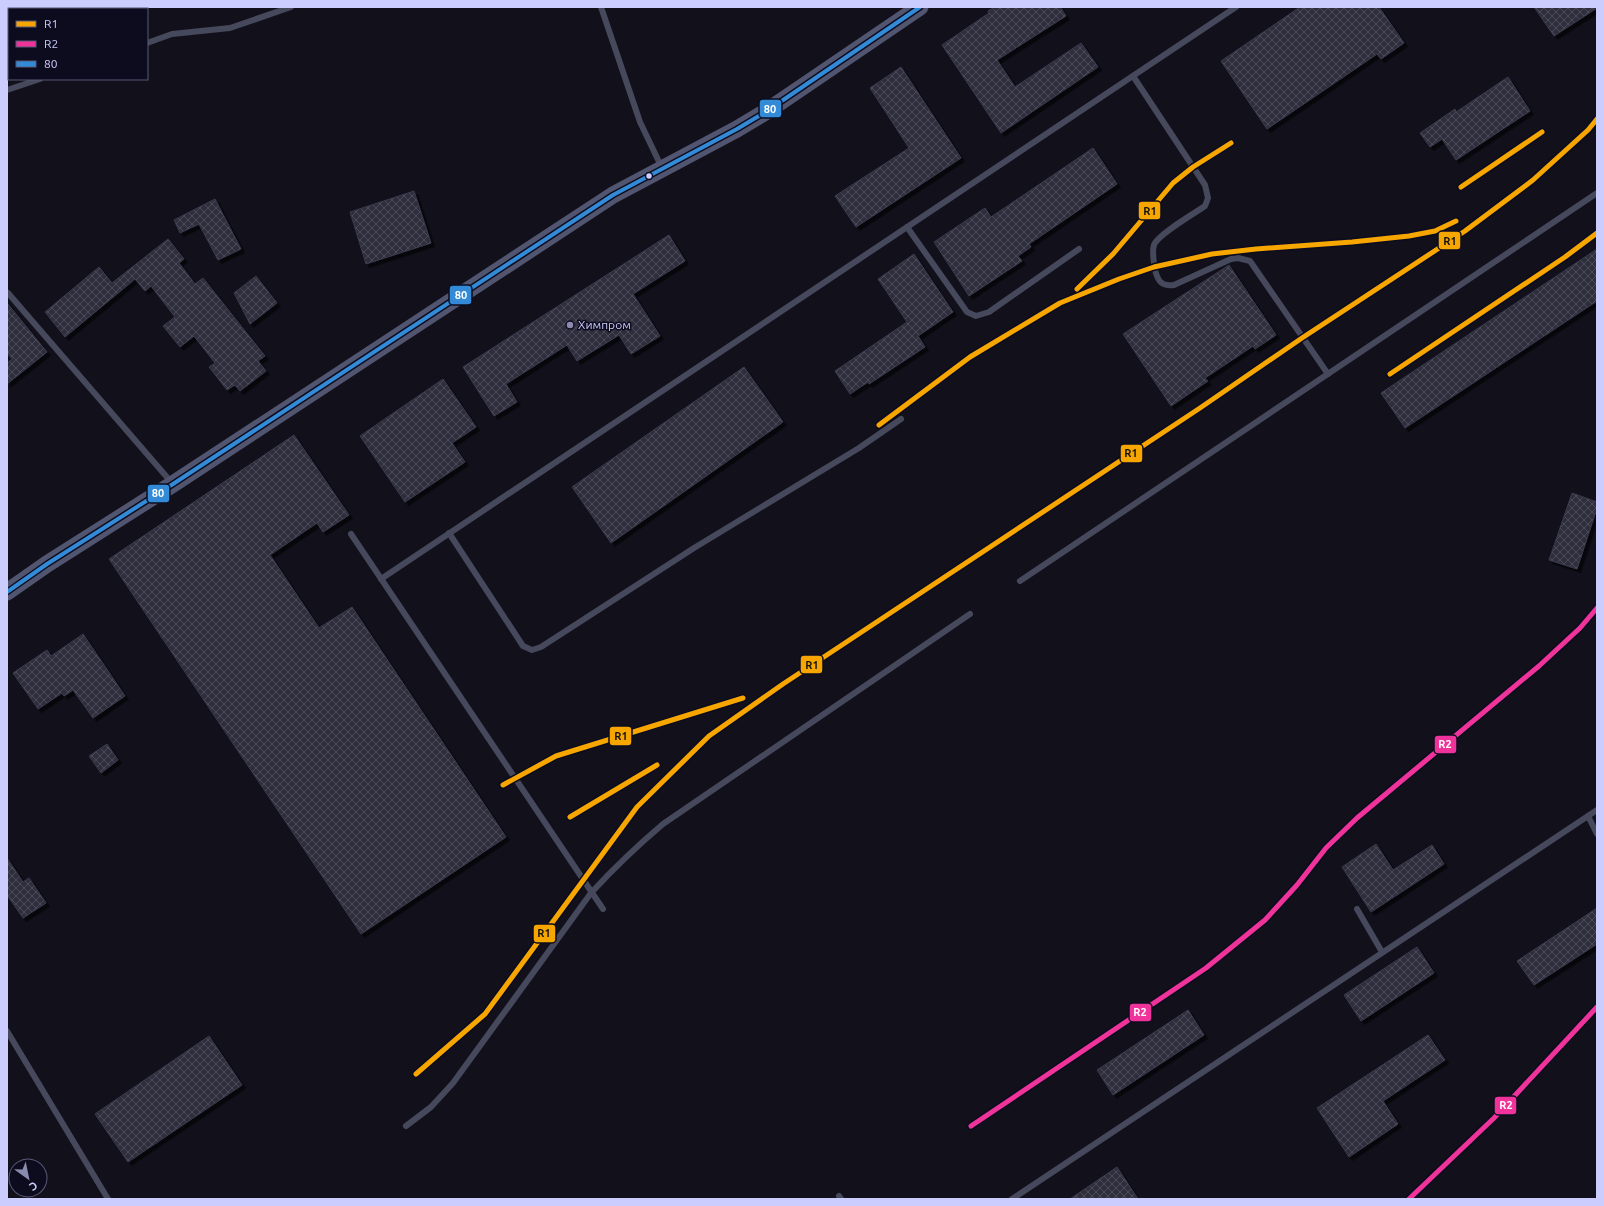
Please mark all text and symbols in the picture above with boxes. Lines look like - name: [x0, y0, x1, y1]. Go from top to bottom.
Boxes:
- legend: [8, 8, 148, 80]
- text: R1: [44, 17, 58, 30]
- text: R2: [44, 37, 58, 50]
- text: 80: [44, 57, 58, 70]
- line badge: 80: [759, 99, 782, 118]
- text: 80: [764, 103, 776, 115]
- unlabelled marker: [644, 171, 654, 181]
- line badge: R1: [1138, 201, 1161, 220]
- text: R1: [1143, 205, 1157, 217]
- line badge: R1: [1438, 231, 1461, 250]
- text: R1: [1443, 235, 1457, 247]
- line badge: 80: [449, 285, 472, 305]
- text: 80: [455, 289, 467, 301]
- place label: Химпром: [578, 318, 631, 331]
- marker: Химпром: [565, 320, 575, 330]
- line badge: R1: [1120, 444, 1143, 463]
- text: R1: [1124, 447, 1138, 459]
- line badge: 80: [147, 484, 170, 503]
- text: 80: [152, 487, 164, 499]
- line badge: R1: [800, 655, 823, 674]
- text: R1: [805, 659, 819, 671]
- line badge: R1: [609, 726, 632, 746]
- text: R1: [614, 730, 628, 742]
- line badge: R2: [1434, 735, 1457, 754]
- text: R2: [1438, 738, 1452, 750]
- line badge: R1: [533, 924, 556, 943]
- text: R1: [537, 927, 551, 939]
- line badge: R2: [1129, 1003, 1152, 1022]
- text: R2: [1133, 1006, 1147, 1018]
- line badge: R2: [1494, 1096, 1517, 1115]
- text: R2: [1499, 1099, 1513, 1111]
- north arrow: [8, 1158, 48, 1198]
- text: С: [27, 1179, 40, 1193]

